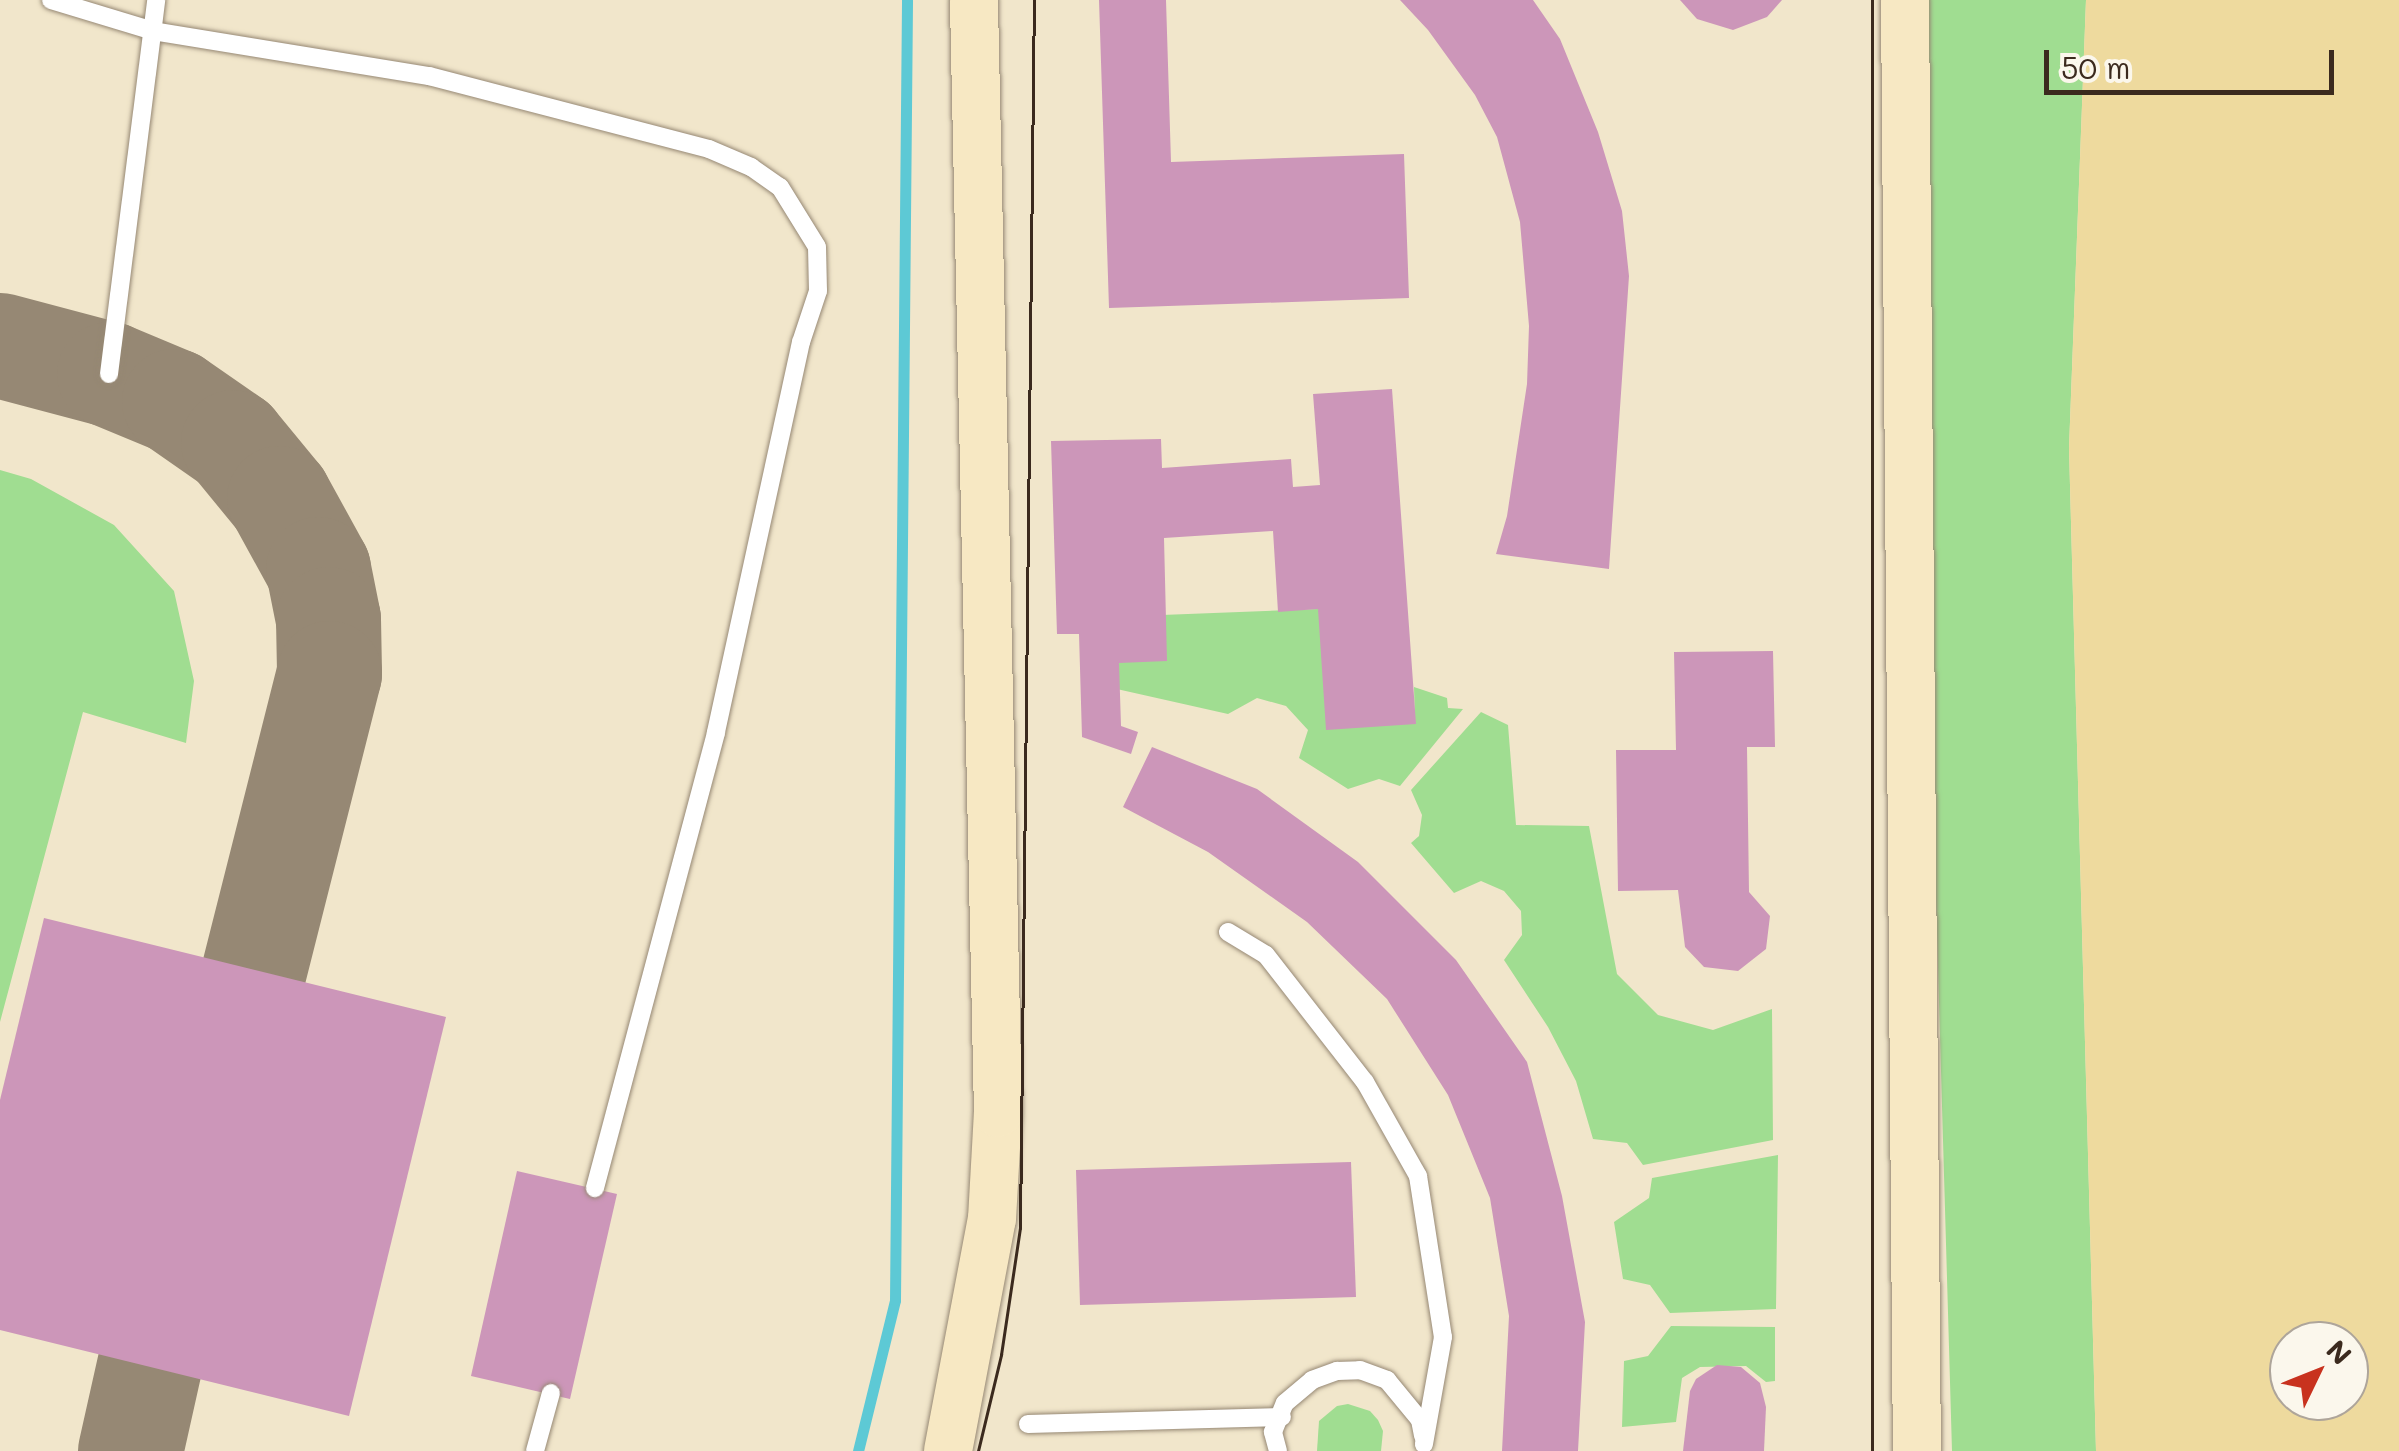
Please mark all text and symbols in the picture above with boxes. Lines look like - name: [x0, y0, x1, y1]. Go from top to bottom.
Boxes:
- scale bar: [2049, 30, 2339, 92]
- text: 50 m: [2061, 47, 2131, 87]
- north arrow: [2269, 1321, 2369, 1421]
- text: N: [2319, 1332, 2360, 1372]

